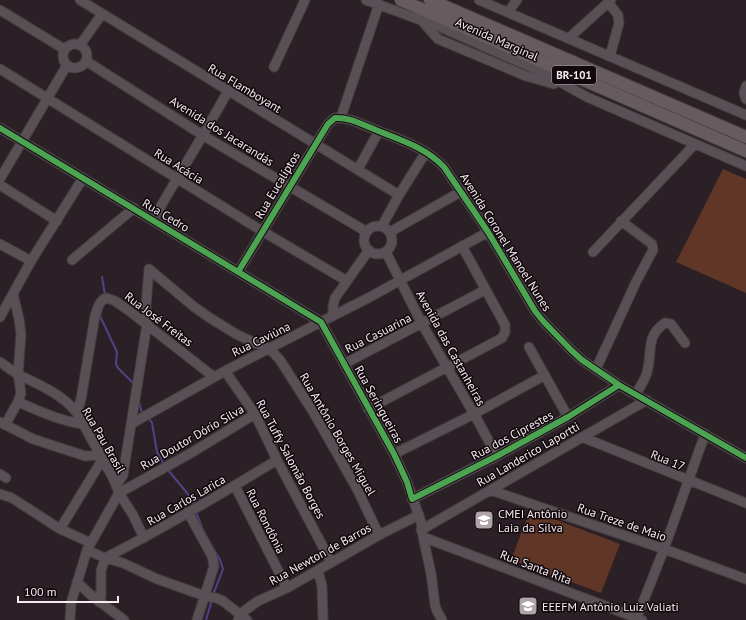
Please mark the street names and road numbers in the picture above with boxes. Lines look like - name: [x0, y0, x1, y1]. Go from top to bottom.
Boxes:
- street label: Avenida Marginal: [453, 14, 541, 64]
- street label: Rua Flamboyant: [206, 60, 284, 116]
- road number: BR-101: [552, 66, 596, 84]
- street label: Avenida dos Jacarandás: [167, 93, 277, 169]
- street label: Rua Acácia: [152, 145, 206, 187]
- street label: Rua Eucalíptos: [251, 149, 303, 221]
- street label: Avenida Coronel Manoel Nunes: [457, 170, 555, 314]
- street label: Rua Cedro: [140, 195, 192, 235]
- street label: Rua José Freitas: [122, 288, 196, 350]
- street label: Avenida das Castanheiras: [413, 288, 489, 408]
- street label: Rua Casuarina: [342, 310, 414, 356]
- street label: Rua Caviúna: [229, 318, 293, 360]
- street label: Rua Seringueiras: [352, 363, 406, 445]
- street label: Rua Antônio Borges Miguel: [297, 370, 380, 498]
- street label: Rua Tuffy Salomão Borges: [253, 397, 329, 521]
- street label: Rua Doutor Dório Silva: [138, 401, 246, 473]
- street label: Rua Pau Brasil: [79, 404, 129, 476]
- street label: Rua dos Ciprestes: [468, 407, 556, 463]
- street label: Rua Landerico Laportti: [474, 418, 582, 490]
- street label: Rua 17: [649, 446, 687, 474]
- street label: Rua Carlos Larica: [144, 471, 228, 529]
- street label: Rua Rondônia: [243, 486, 289, 556]
- street label: Rua Treze de Maio: [576, 500, 668, 544]
- street label: Rua Newton de Barros: [267, 520, 373, 588]
- street label: Rua Santa Rita: [498, 547, 574, 587]

